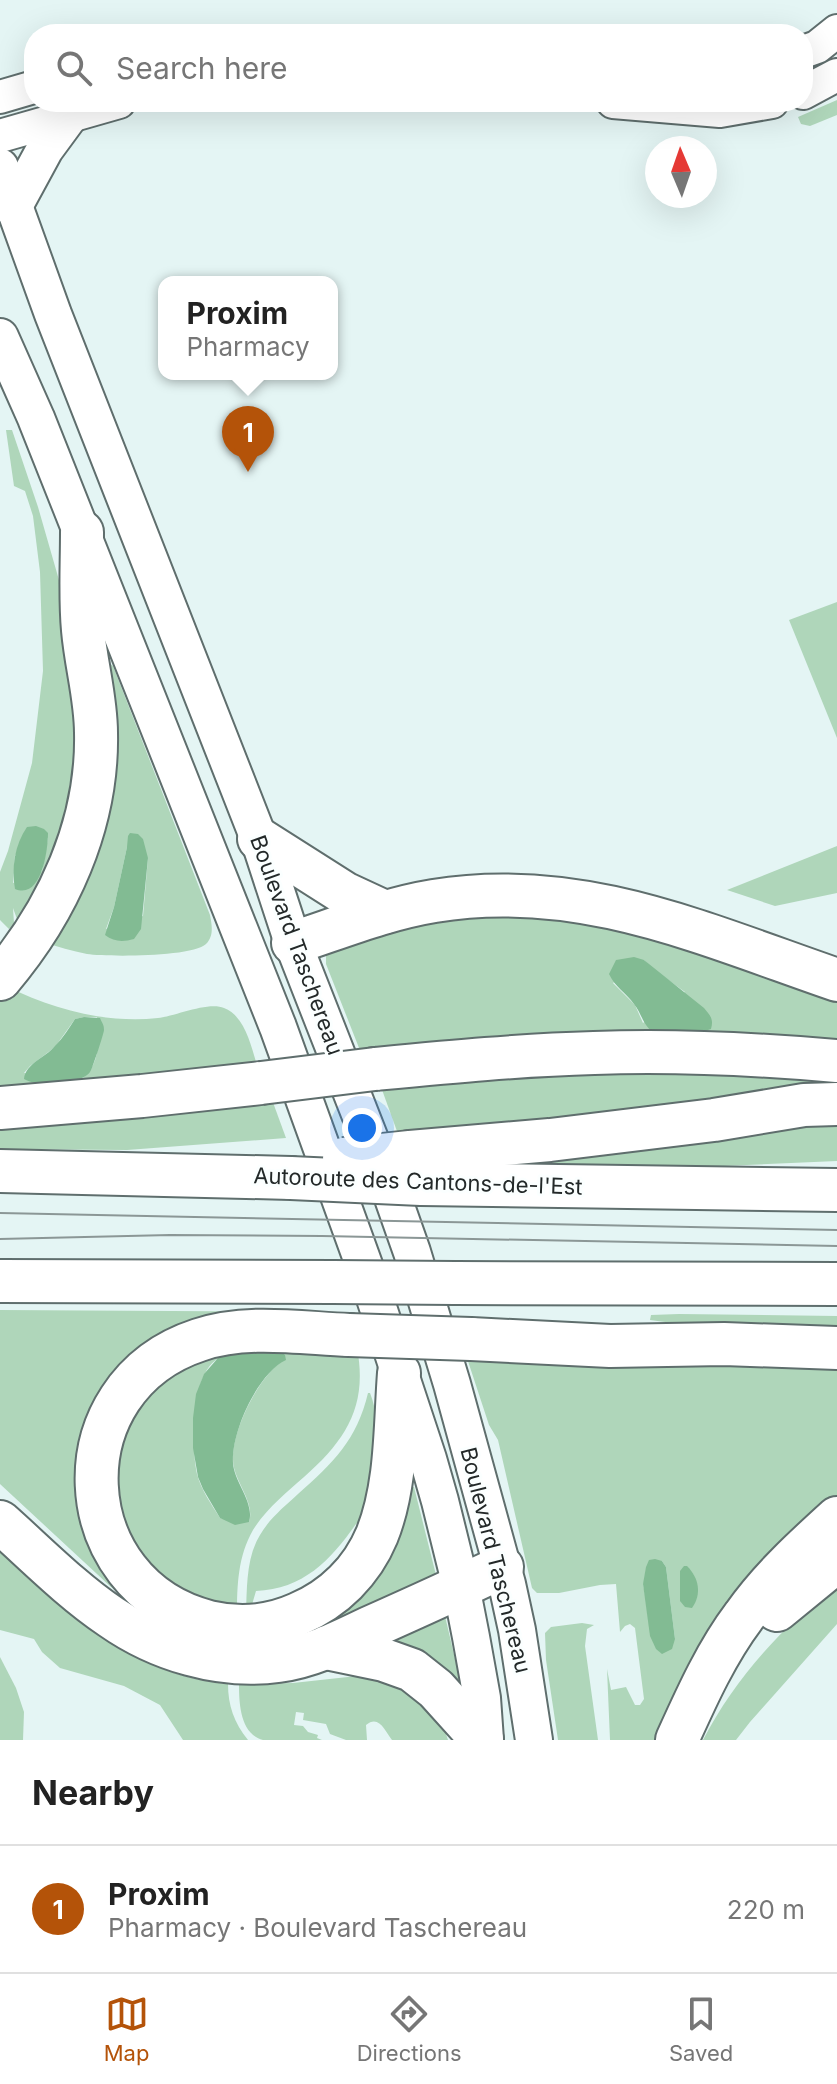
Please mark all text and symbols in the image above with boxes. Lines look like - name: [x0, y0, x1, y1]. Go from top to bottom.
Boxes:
- search box: [24, 24, 813, 112]
- icon: search: [52, 46, 96, 90]
- text: Search here: [116, 50, 288, 86]
- north arrow: [645, 136, 717, 208]
- popup: [158, 276, 338, 380]
- text: Proxim: [186, 295, 288, 331]
- text: Pharmacy: [186, 331, 310, 362]
- pin: 1: [222, 406, 274, 472]
- street label: Boulevard Taschereau: [245, 832, 349, 1058]
- your location: [342, 1108, 382, 1148]
- street label: Autoroute des Cantons-de-l'Est: [253, 1162, 583, 1200]
- street label: Boulevard Taschereau: [455, 1444, 537, 1676]
- text: Nearby: [32, 1772, 154, 1813]
- text: Proxim: [108, 1876, 210, 1912]
- text: 1: [52, 1894, 64, 1925]
- text: 220 m: [727, 1894, 805, 1925]
- text: Pharmacy · Boulevard Taschereau: [108, 1912, 527, 1943]
- tab: Map: [104, 1992, 149, 2066]
- tab: Directions: [357, 1992, 462, 2066]
- tab: Saved: [669, 1992, 733, 2066]

